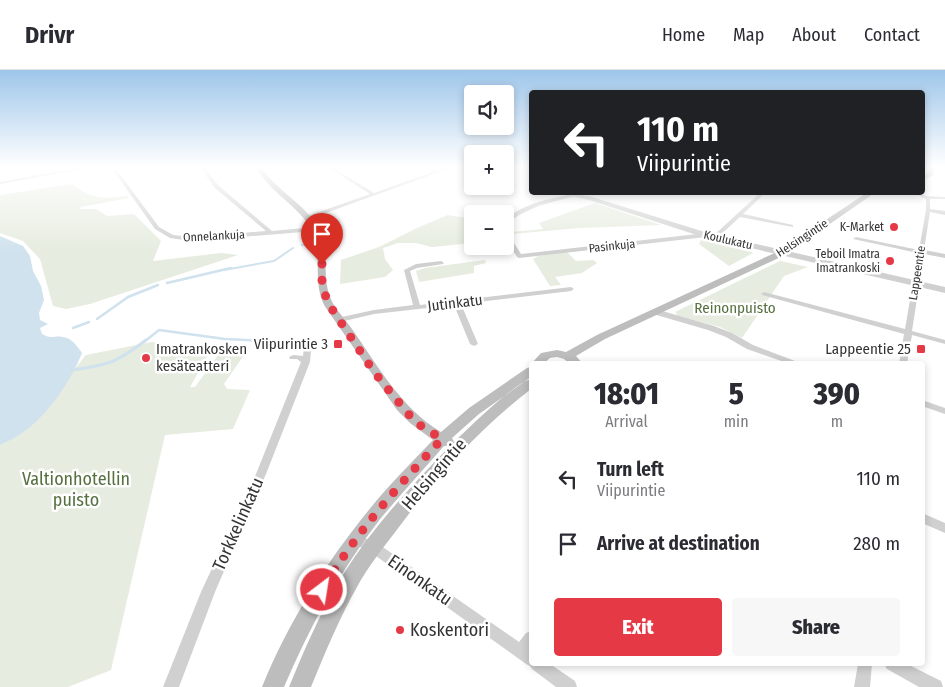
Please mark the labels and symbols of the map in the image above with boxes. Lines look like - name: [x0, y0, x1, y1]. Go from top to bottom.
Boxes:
- pin: [301, 213, 343, 264]
- street label: Helsingintie: [774, 216, 830, 260]
- place label: K-Market: [840, 220, 884, 234]
- marker: K-Market: [888, 221, 900, 233]
- street label: Onnelankuja: [183, 227, 245, 245]
- street label: Koulukatu: [702, 228, 754, 252]
- street label: Pasinkuja: [588, 237, 636, 255]
- street label: Lappeentie: [906, 245, 928, 301]
- place label: Teboil Imatra Imatrankoski: [816, 247, 880, 275]
- marker: Teboil Imatra Imatrankoski: [884, 255, 896, 267]
- street label: Jutinkatu: [426, 291, 484, 315]
- park label: Reinonpuisto: [694, 299, 776, 317]
- place label: Viipurintie 3: [254, 335, 328, 353]
- marker: Viipurintie 3: [332, 338, 344, 350]
- place label: Imatrankosken kesäteatteri: [156, 340, 247, 375]
- place label: Lappeentie 25: [825, 340, 911, 358]
- marker: Lappeentie 25: [915, 343, 927, 355]
- marker: Imatrankosken kesäteatteri: [140, 352, 152, 364]
- street label: Helsingintie: [397, 433, 471, 514]
- park label: Valtionhotellin puisto: [22, 468, 130, 511]
- street label: Torkkelinkatu: [208, 474, 268, 574]
- street label: Einonkatu: [384, 550, 456, 610]
- position arrow: [295, 563, 347, 615]
- place label: Koskentori: [410, 619, 489, 641]
- marker: Koskentori: [394, 624, 406, 636]

